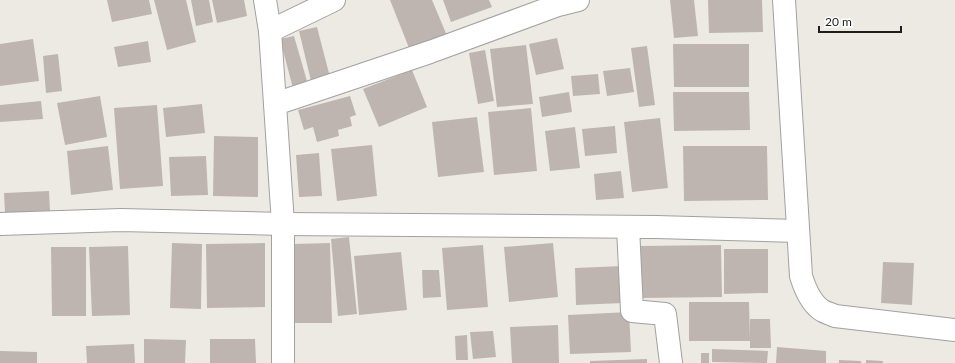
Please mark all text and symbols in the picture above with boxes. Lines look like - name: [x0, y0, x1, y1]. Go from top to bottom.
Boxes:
- scale bar: [819, 8, 901, 34]
- text: 20 m: [825, 14, 852, 29]

